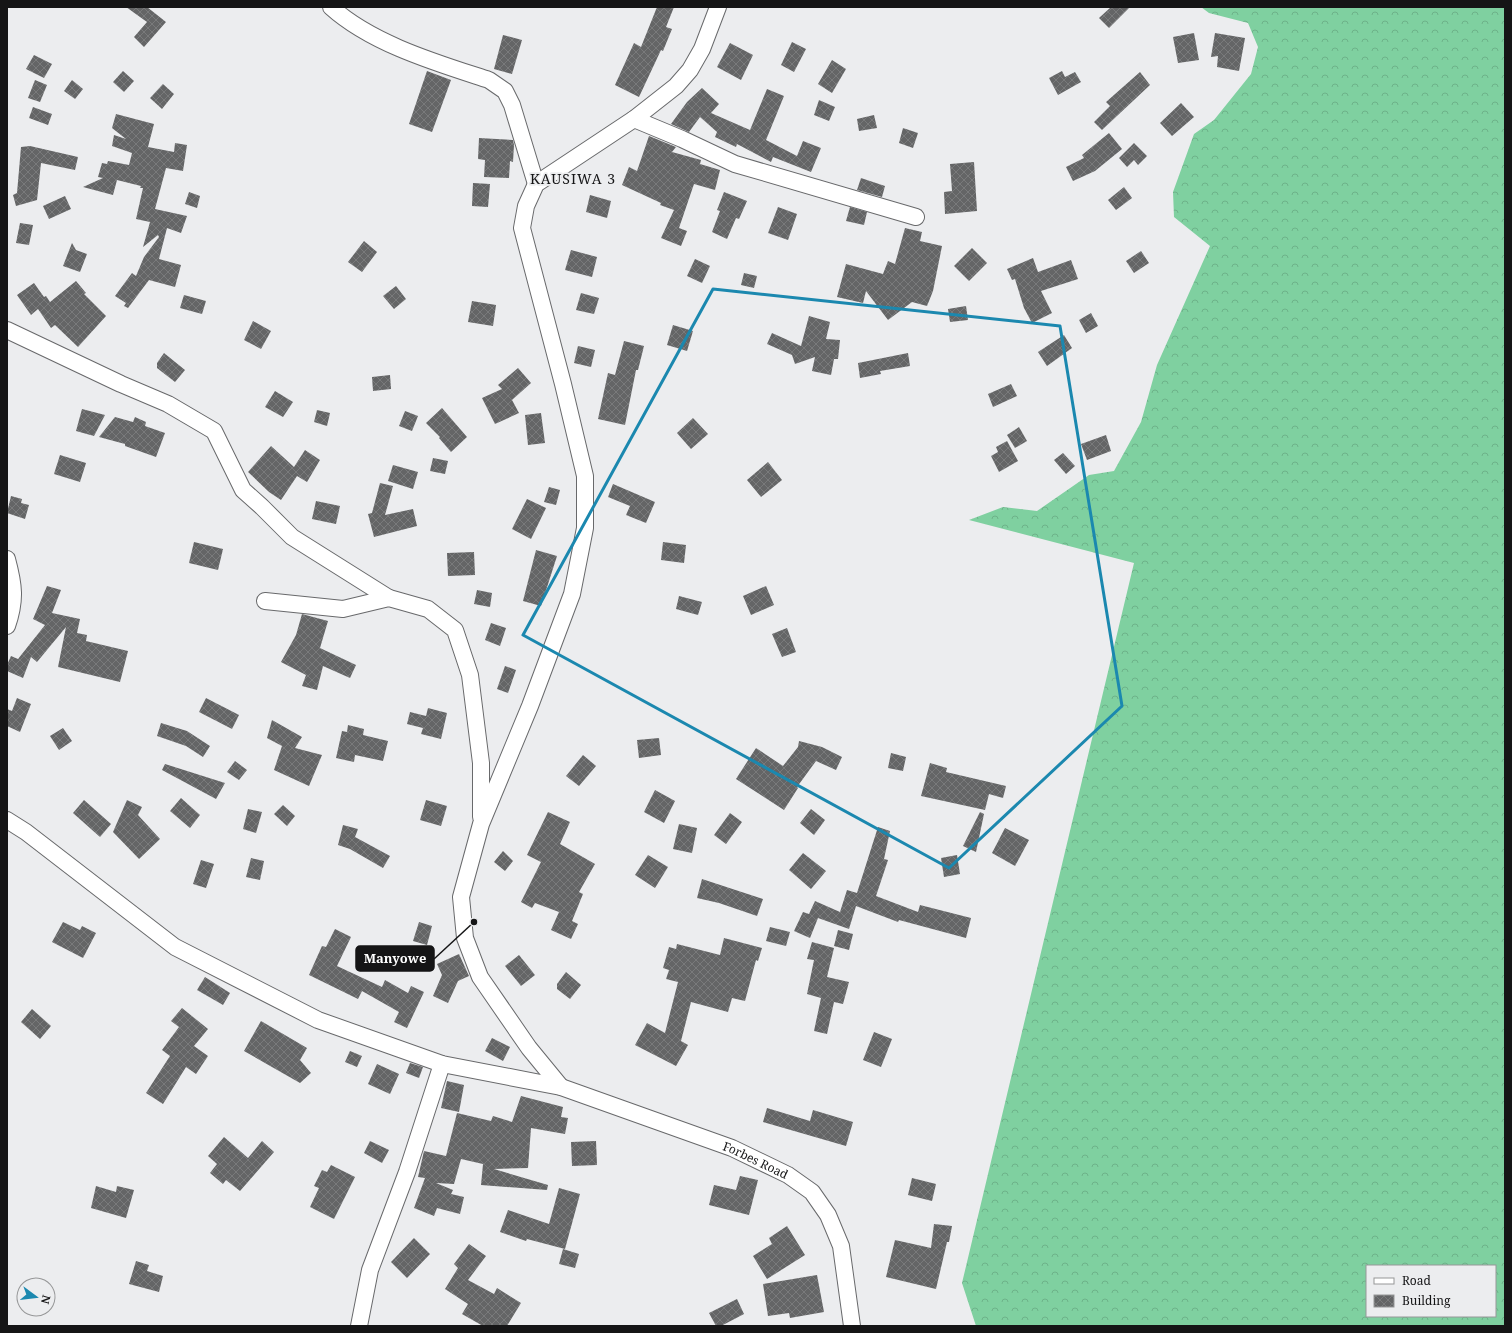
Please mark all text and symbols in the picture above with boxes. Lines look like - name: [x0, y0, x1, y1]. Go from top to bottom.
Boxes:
- district label: KAUSIWA 3: [530, 169, 616, 188]
- callout: Manyowe: [356, 946, 434, 971]
- text: Manyowe: [364, 949, 426, 967]
- street label: Forbes Road: [721, 1137, 792, 1183]
- legend: [1366, 1265, 1496, 1317]
- text: Road: [1402, 1272, 1432, 1289]
- north arrow: [16, 1277, 56, 1317]
- text: Building: [1402, 1292, 1451, 1309]
- text: N: [38, 1294, 55, 1306]

